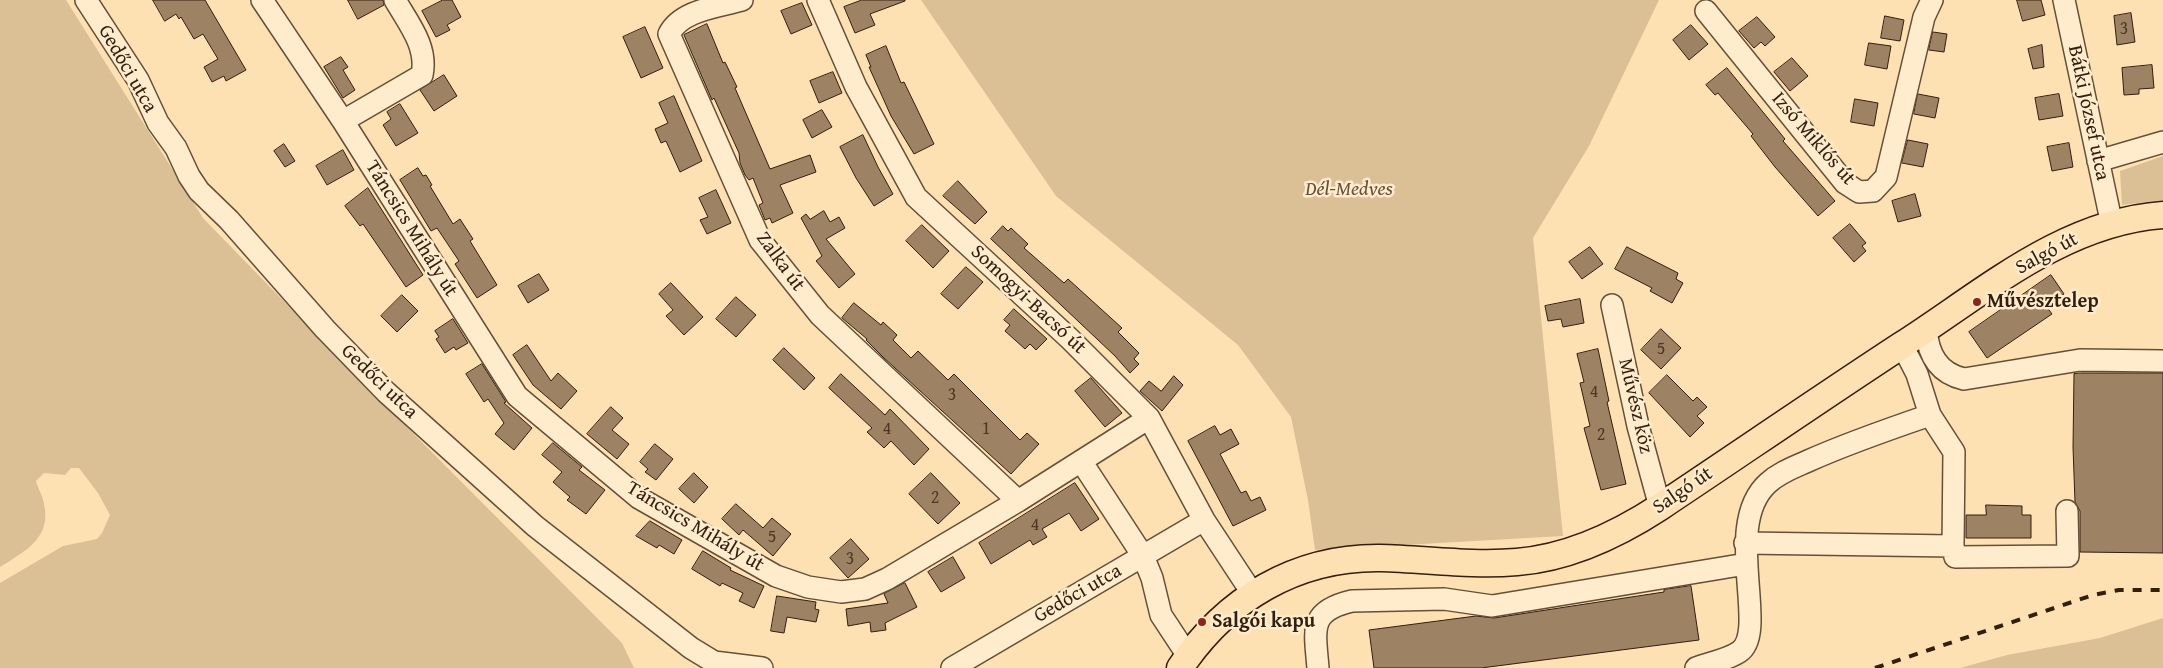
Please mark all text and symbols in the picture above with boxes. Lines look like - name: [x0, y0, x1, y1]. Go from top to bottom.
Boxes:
- house number: 3: [2120, 18, 2128, 40]
- street label: Gedőci utca: [92, 21, 162, 117]
- street label: Bátki József utca: [2062, 43, 2114, 183]
- street label: Izsó Miklós út: [1766, 87, 1860, 191]
- street label: Táncsics Mihály út: [359, 156, 463, 302]
- park label: Dél-Medves: [1305, 178, 1393, 202]
- street label: Zalka út: [750, 228, 810, 296]
- street label: Salgó út: [2012, 228, 2082, 280]
- street label: Somogyi-Bacsó út: [965, 240, 1091, 360]
- place label: Művésztelep: [1987, 290, 2099, 314]
- marker: Művésztelep: [1971, 296, 1983, 308]
- house number: 5: [1657, 338, 1665, 360]
- street label: Gedőci utca: [336, 340, 422, 424]
- street label: Művész köz: [1612, 356, 1658, 456]
- house number: 4: [1590, 381, 1598, 403]
- house number: 3: [948, 384, 956, 406]
- house number: 4: [883, 418, 891, 440]
- house number: 1: [982, 418, 990, 440]
- house number: 2: [1597, 424, 1605, 446]
- street label: Salgó út: [1648, 462, 1718, 520]
- street label: Táncsics Mihály út: [622, 477, 768, 577]
- house number: 2: [931, 487, 939, 509]
- house number: 4: [1031, 514, 1039, 536]
- house number: 5: [768, 526, 776, 548]
- house number: 3: [846, 548, 854, 570]
- street label: Gedőci utca: [1030, 559, 1126, 629]
- place label: Salgói kapu: [1212, 610, 1315, 634]
- marker: Salgói kapu: [1196, 616, 1208, 628]

